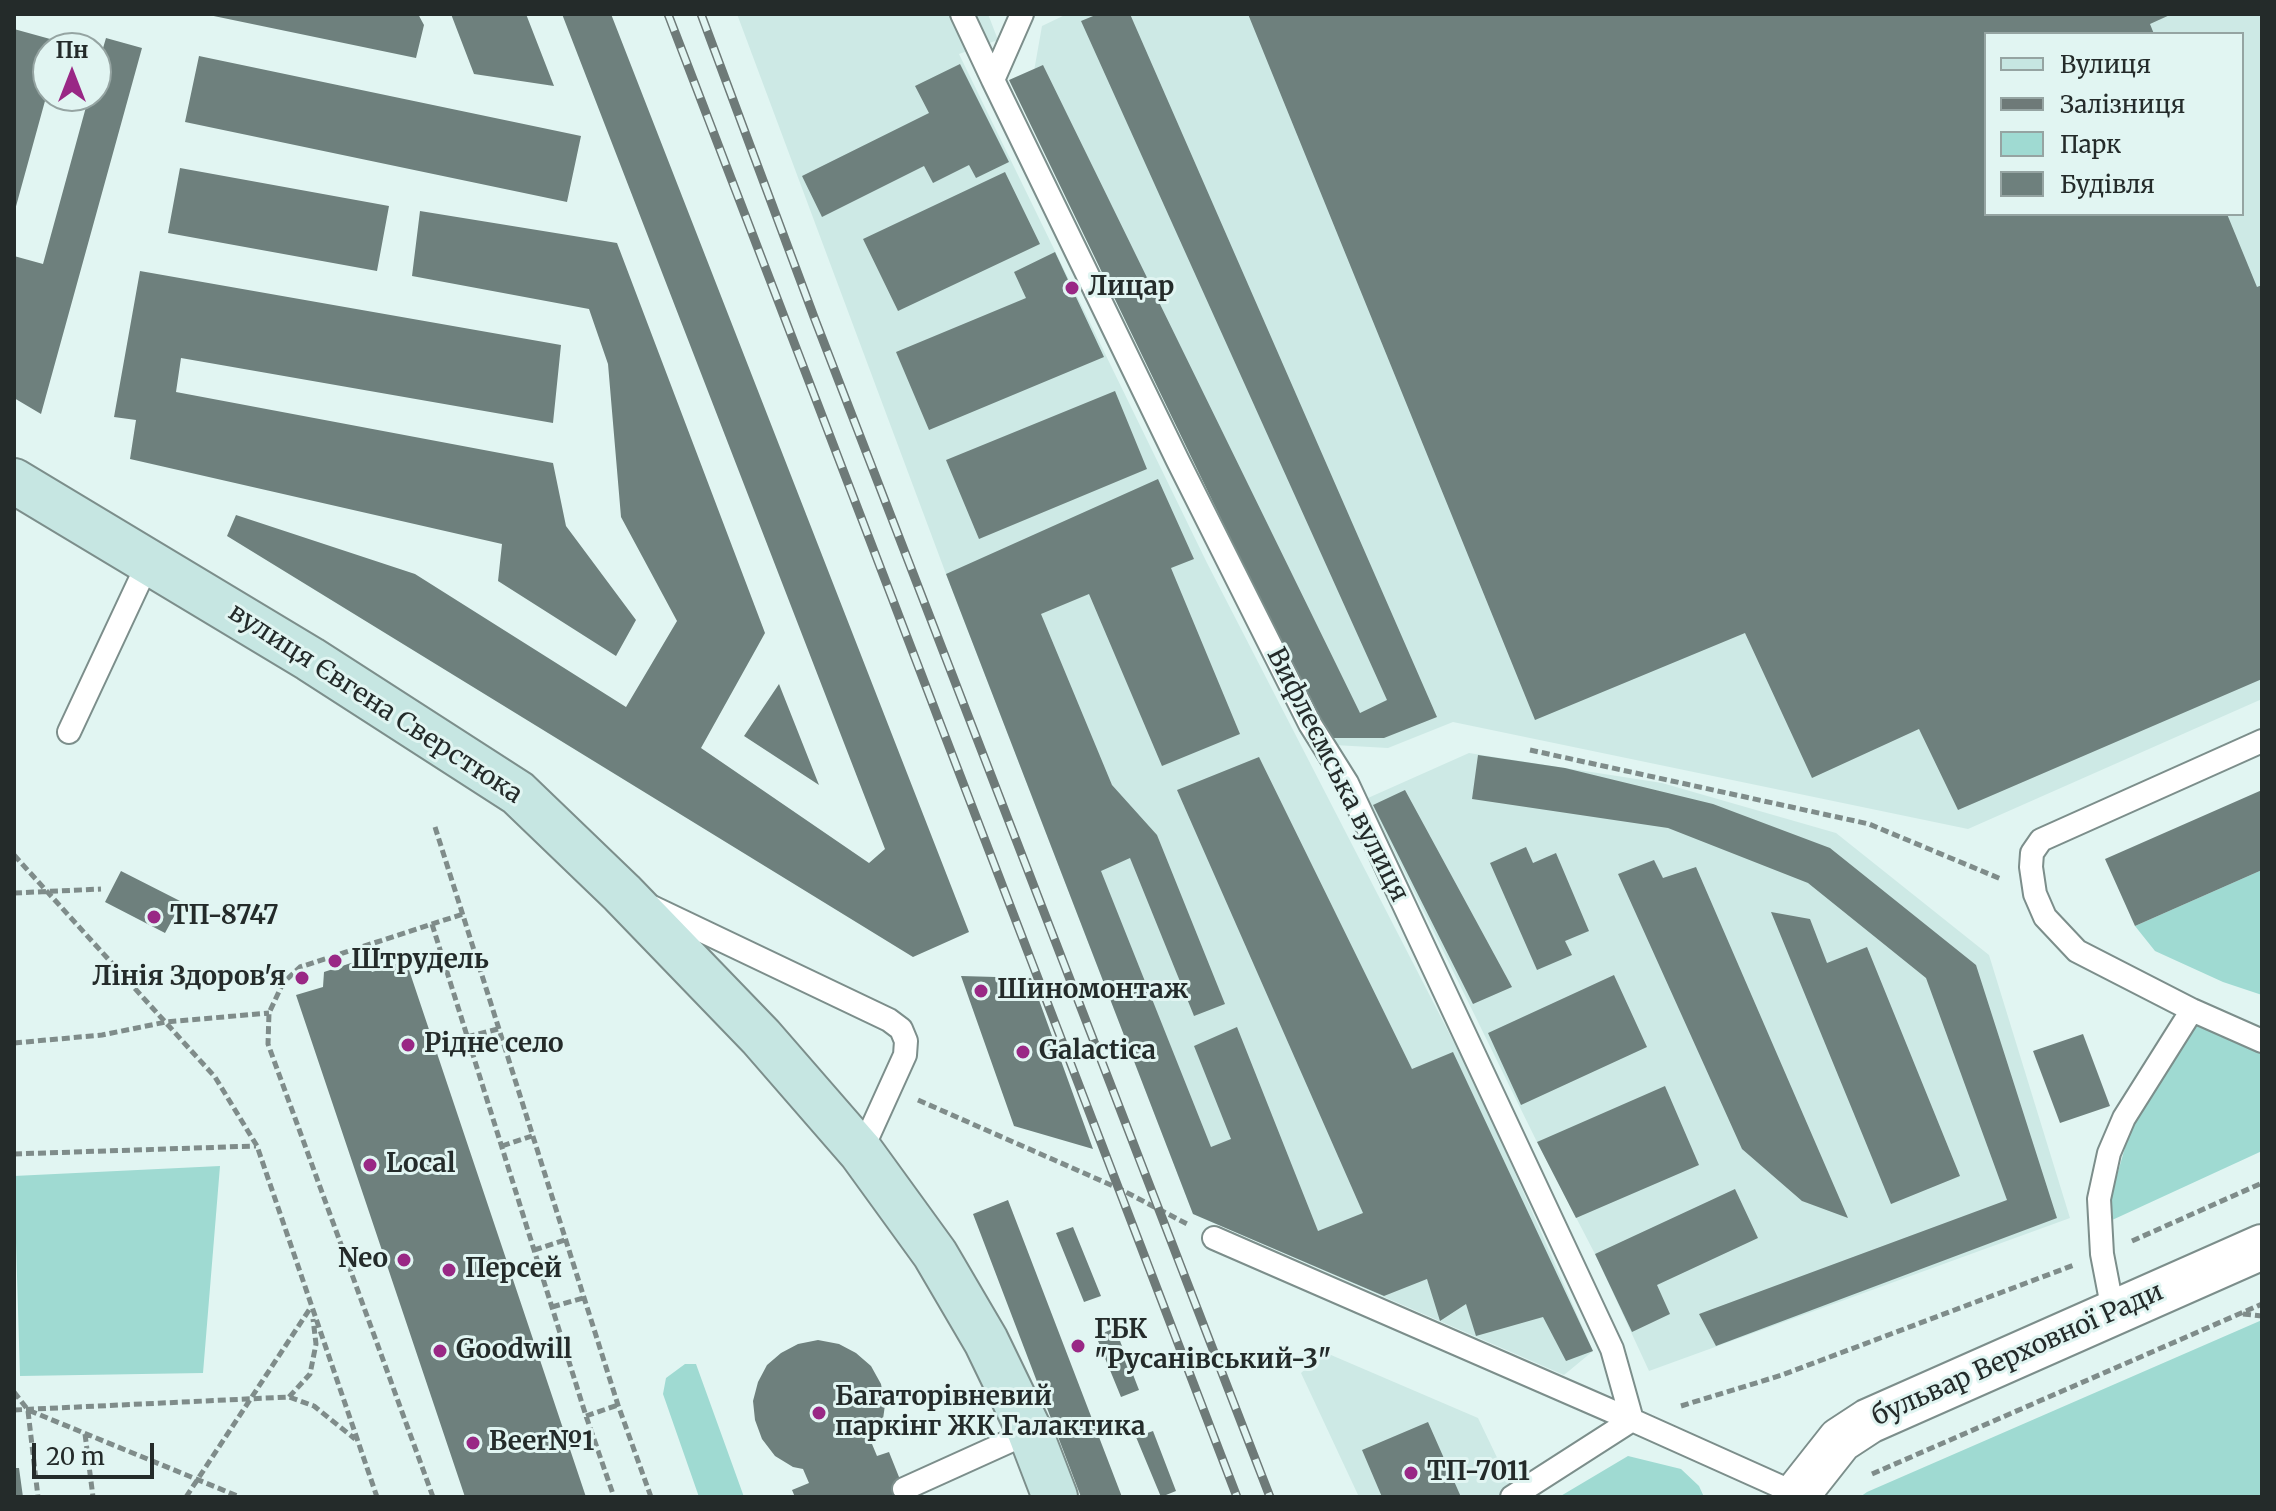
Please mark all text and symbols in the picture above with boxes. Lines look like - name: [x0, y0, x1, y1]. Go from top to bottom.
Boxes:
- north arrow: [32, 32, 112, 112]
- legend: [1984, 32, 2244, 216]
- text: Пн: [55, 36, 89, 64]
- text: Вулиця: [2060, 49, 2151, 80]
- text: Залізниця: [2060, 89, 2185, 120]
- text: Парк: [2060, 129, 2121, 160]
- text: Будівля: [2060, 169, 2155, 200]
- place label: Лицар: [1088, 272, 1174, 304]
- marker: Лицар: [1063, 279, 1081, 297]
- street label: вулиця Євгена Сверстюка: [222, 597, 528, 811]
- street label: Вифлеємська вулиця: [1259, 643, 1415, 907]
- place label: ТП-8747: [170, 901, 279, 933]
- marker: ТП-8747: [145, 908, 163, 926]
- place label: Штрудель: [351, 945, 489, 977]
- marker: Штрудель: [326, 952, 344, 970]
- place label: Лінія Здоров'я: [92, 962, 286, 994]
- marker: Лінія Здоров'я: [293, 969, 311, 987]
- place label: Шиномонтаж: [997, 975, 1188, 1007]
- marker: Шиномонтаж: [972, 982, 990, 1000]
- place label: Рідне село: [424, 1029, 564, 1061]
- marker: Рідне село: [399, 1036, 417, 1054]
- place label: Galactica: [1039, 1036, 1156, 1068]
- marker: Galactica: [1014, 1043, 1032, 1061]
- place label: Local: [386, 1149, 455, 1181]
- marker: Local: [361, 1156, 379, 1174]
- place label: Neo: [338, 1244, 388, 1276]
- marker: Neo: [395, 1251, 413, 1269]
- place label: Персей: [465, 1254, 562, 1286]
- marker: Персей: [440, 1261, 458, 1279]
- street label: бульвар Верховної Ради: [1868, 1277, 2168, 1433]
- place label: ГБК "Русанівський-3": [1094, 1315, 1331, 1376]
- place label: Goodwill: [456, 1335, 572, 1367]
- marker: ГБК "Русанівський-3": [1069, 1337, 1087, 1355]
- marker: Goodwill: [431, 1342, 449, 1360]
- place label: Багаторівневий паркінг ЖК Галактика: [835, 1382, 1146, 1444]
- marker: Багаторівневий паркінг ЖК Галактика: [810, 1404, 828, 1422]
- scale bar: [36, 1427, 158, 1477]
- place label: Beer№1: [489, 1427, 594, 1459]
- marker: Beer№1: [464, 1434, 482, 1452]
- text: 20 m: [46, 1441, 105, 1472]
- place label: ТП-7011: [1427, 1457, 1530, 1489]
- marker: ТП-7011: [1402, 1464, 1420, 1482]

